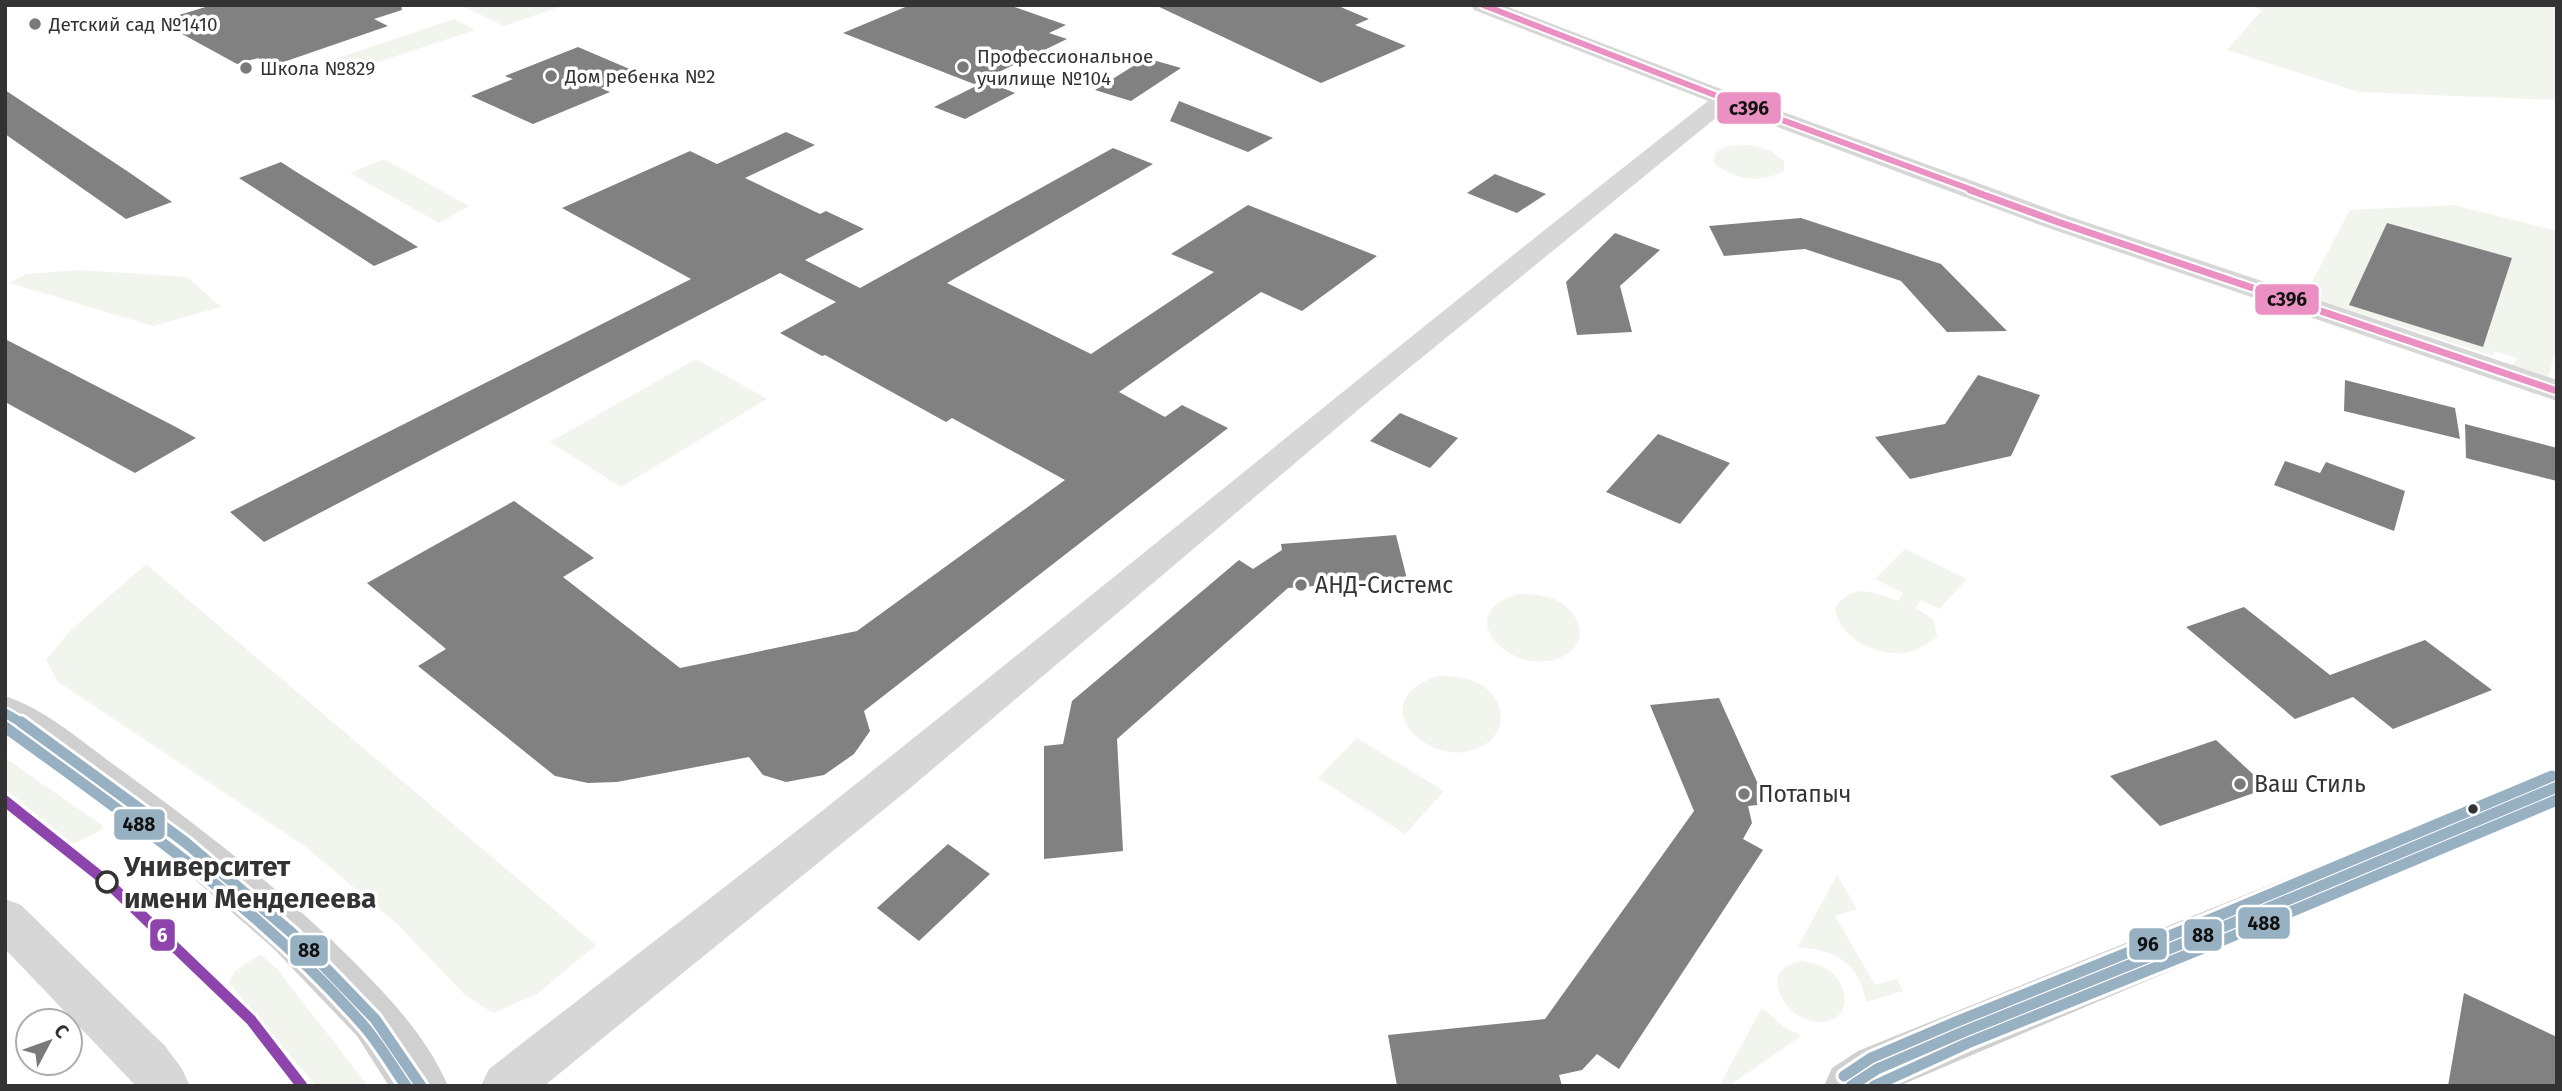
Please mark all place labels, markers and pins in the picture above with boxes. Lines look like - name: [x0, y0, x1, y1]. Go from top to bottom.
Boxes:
- place label: Детский сад №1410: [48, 13, 218, 36]
- marker: Детский сад №1410: [27, 16, 43, 32]
- place label: Профессиональное училище №104: [977, 45, 1153, 90]
- place label: Школа №829: [260, 57, 375, 80]
- marker: Профессиональное училище №104: [955, 59, 971, 75]
- marker: Школа №829: [238, 60, 254, 76]
- place label: Дом ребенка №2: [564, 65, 715, 88]
- marker: Дом ребенка №2: [543, 68, 559, 84]
- place label: АНД-Системс: [1315, 571, 1453, 599]
- marker: АНД-Системс: [1293, 577, 1309, 593]
- place label: Ваш Стиль: [2254, 770, 2366, 798]
- marker: Ваш Стиль: [2232, 776, 2248, 792]
- place label: Потапыч: [1758, 780, 1852, 808]
- marker: Потапыч: [1736, 786, 1752, 802]
- unlabelled marker: [2466, 802, 2480, 816]
- place label: Университет имени Менделеева: [123, 850, 376, 915]
- marker: Университет имени Менделеева: [96, 871, 118, 893]

